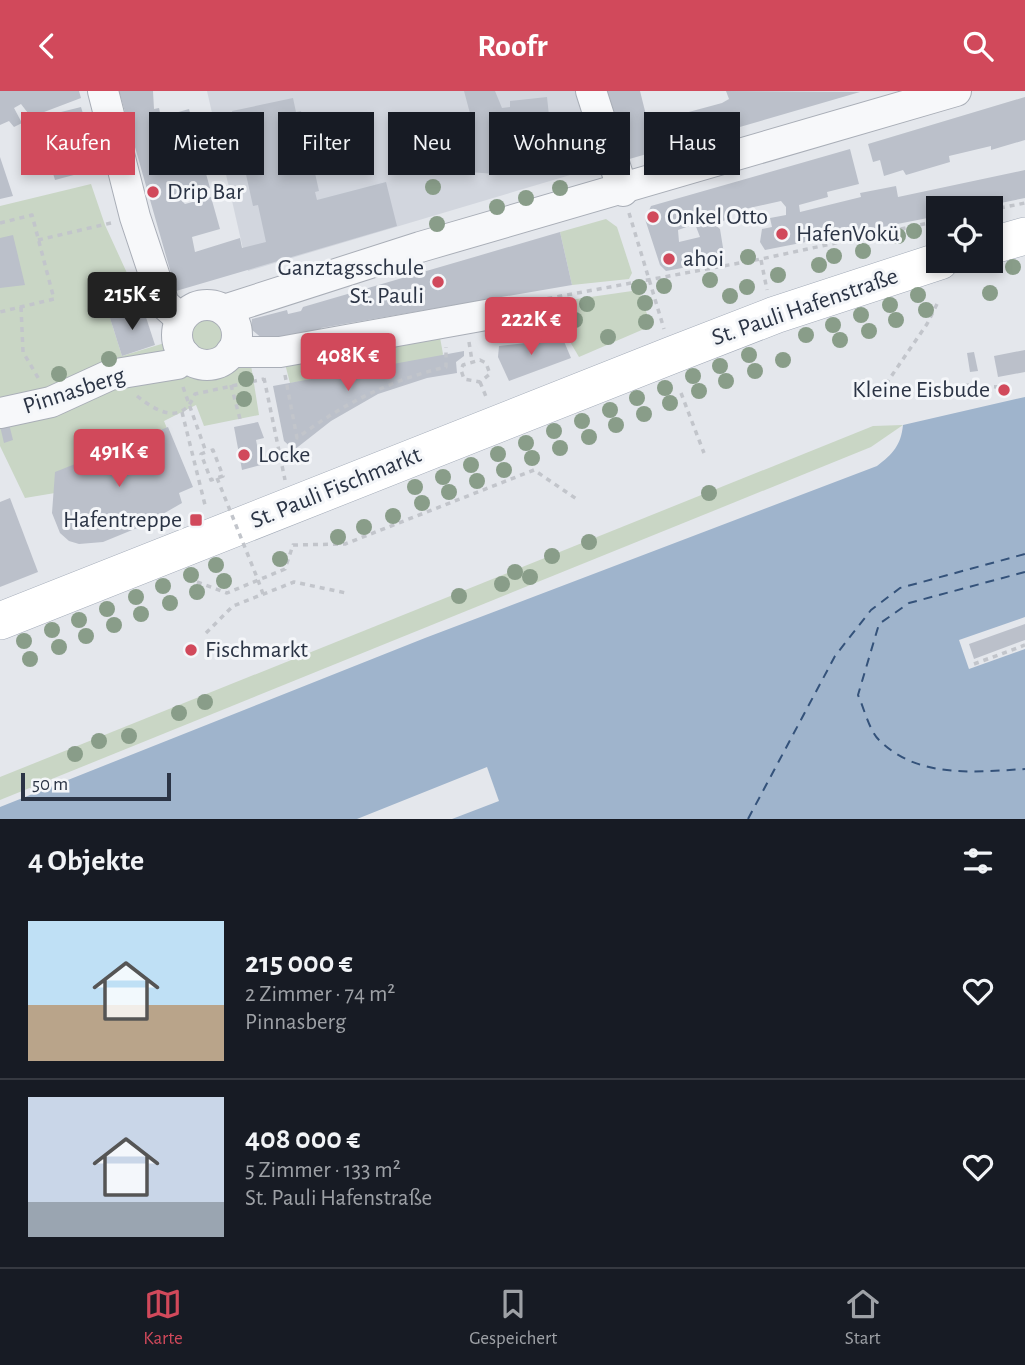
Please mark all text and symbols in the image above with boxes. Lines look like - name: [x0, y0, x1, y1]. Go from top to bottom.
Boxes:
- icon: back: [28, 27, 66, 65]
- icon: search: [959, 27, 997, 65]
- text: Roofr: [477, 30, 548, 62]
- chip: Kaufen: [21, 112, 135, 175]
- chip: Mieten: [149, 112, 264, 175]
- chip: Filter: [278, 112, 374, 175]
- chip: Neu: [388, 112, 475, 175]
- chip: Wohnung: [489, 112, 630, 175]
- chip: Haus: [644, 112, 740, 175]
- place label: Drip Bar: [167, 180, 244, 204]
- marker: Drip Bar: [145, 184, 161, 200]
- map controls: [926, 196, 1003, 273]
- button: locate: [926, 196, 1003, 273]
- place label: Onkel Otto: [667, 205, 768, 229]
- marker: Onkel Otto: [645, 209, 661, 225]
- place label: HafenVokü: [796, 222, 899, 246]
- marker: HafenVokü: [774, 226, 790, 242]
- place label: ahoi: [683, 247, 724, 271]
- marker: ahoi: [661, 251, 677, 267]
- place label: Ganztagsschule St. Pauli: [278, 256, 424, 308]
- street label: St. Pauli Hafenstraße: [709, 264, 901, 350]
- pin: 215K €: [75, 273, 189, 332]
- marker: Ganztagsschule St. Pauli: [430, 274, 446, 290]
- text: 215K €: [104, 283, 160, 306]
- pin: 222K €: [474, 297, 588, 357]
- text: 222K €: [501, 308, 561, 331]
- pin: 408K €: [291, 334, 405, 393]
- text: 408K €: [317, 344, 379, 367]
- street label: Pinnasberg: [20, 363, 128, 419]
- place label: Kleine Eisbude: [852, 378, 990, 402]
- marker: Kleine Eisbude: [996, 382, 1012, 398]
- pin: 491K €: [62, 429, 176, 489]
- text: 491K €: [90, 440, 148, 463]
- street label: St. Pauli Fischmarkt: [247, 443, 425, 533]
- place label: Locke: [258, 443, 310, 467]
- marker: Locke: [236, 447, 252, 463]
- place label: Hafentreppe: [63, 508, 182, 532]
- marker: Hafentreppe: [188, 512, 204, 528]
- place label: Fischmarkt: [205, 638, 308, 662]
- marker: Fischmarkt: [183, 642, 199, 658]
- scale bar: [21, 770, 172, 802]
- text: 50 m: [32, 775, 68, 794]
- icon: filters: [959, 842, 997, 880]
- text: 4 Objekte: [28, 846, 144, 876]
- text: 215 000 €: [245, 948, 353, 978]
- icon: home: [84, 949, 168, 1033]
- icon: heart: [959, 972, 997, 1010]
- text: 2 Zimmer · 74 m²: [245, 983, 395, 1006]
- text: Pinnasberg: [245, 1011, 346, 1034]
- text: 408 000 €: [245, 1124, 360, 1154]
- icon: home: [84, 1125, 168, 1209]
- icon: heart: [959, 1148, 997, 1186]
- text: 5 Zimmer · 133 m²: [245, 1159, 401, 1182]
- text: St. Pauli Hafenstraße: [245, 1187, 432, 1210]
- tab: Karte: [143, 1285, 183, 1350]
- tab: Gespeichert: [469, 1285, 557, 1350]
- tab: Start: [844, 1285, 882, 1350]

